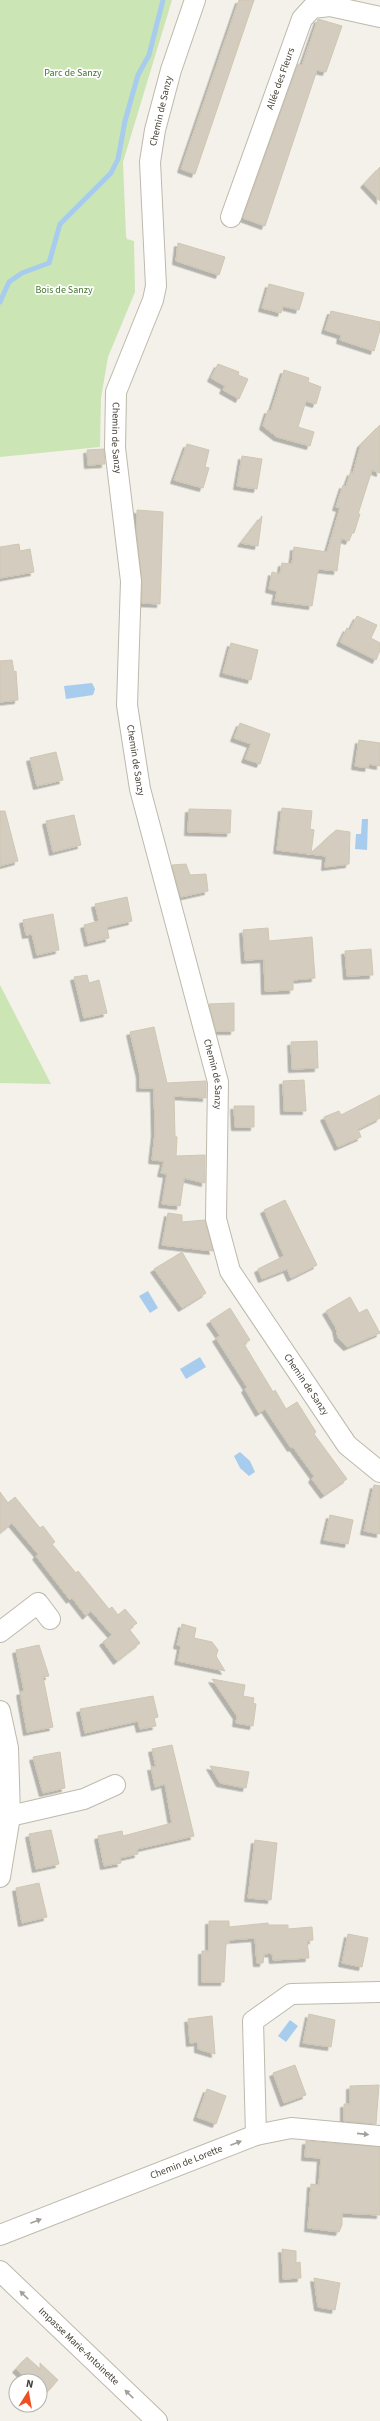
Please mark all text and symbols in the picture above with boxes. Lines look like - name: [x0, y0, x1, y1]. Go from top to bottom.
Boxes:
- street label: Allée des Fleurs: [263, 46, 298, 111]
- park label: Parc de Sanzy: [44, 66, 102, 80]
- street label: Chemin de Sanzy: [146, 74, 176, 147]
- park label: Bois de Sanzy: [35, 283, 93, 297]
- street label: Chemin de Sanzy: [108, 402, 125, 475]
- street label: Chemin de Sanzy: [123, 724, 149, 798]
- street label: Chemin de Sanzy: [200, 1037, 225, 1110]
- street label: Chemin de Sanzy: [281, 1351, 332, 1418]
- one-way arrow: [357, 2130, 369, 2137]
- one-way arrow: [230, 2140, 242, 2146]
- street label: Chemin de Lorette: [148, 2142, 225, 2183]
- one-way arrow: [31, 2217, 43, 2223]
- one-way arrow: [20, 2291, 29, 2300]
- street label: Impasse Marie-Antoinette: [35, 2304, 122, 2388]
- north arrow: [8, 2373, 48, 2413]
- text: N: [25, 2376, 35, 2392]
- one-way arrow: [124, 2389, 134, 2399]

